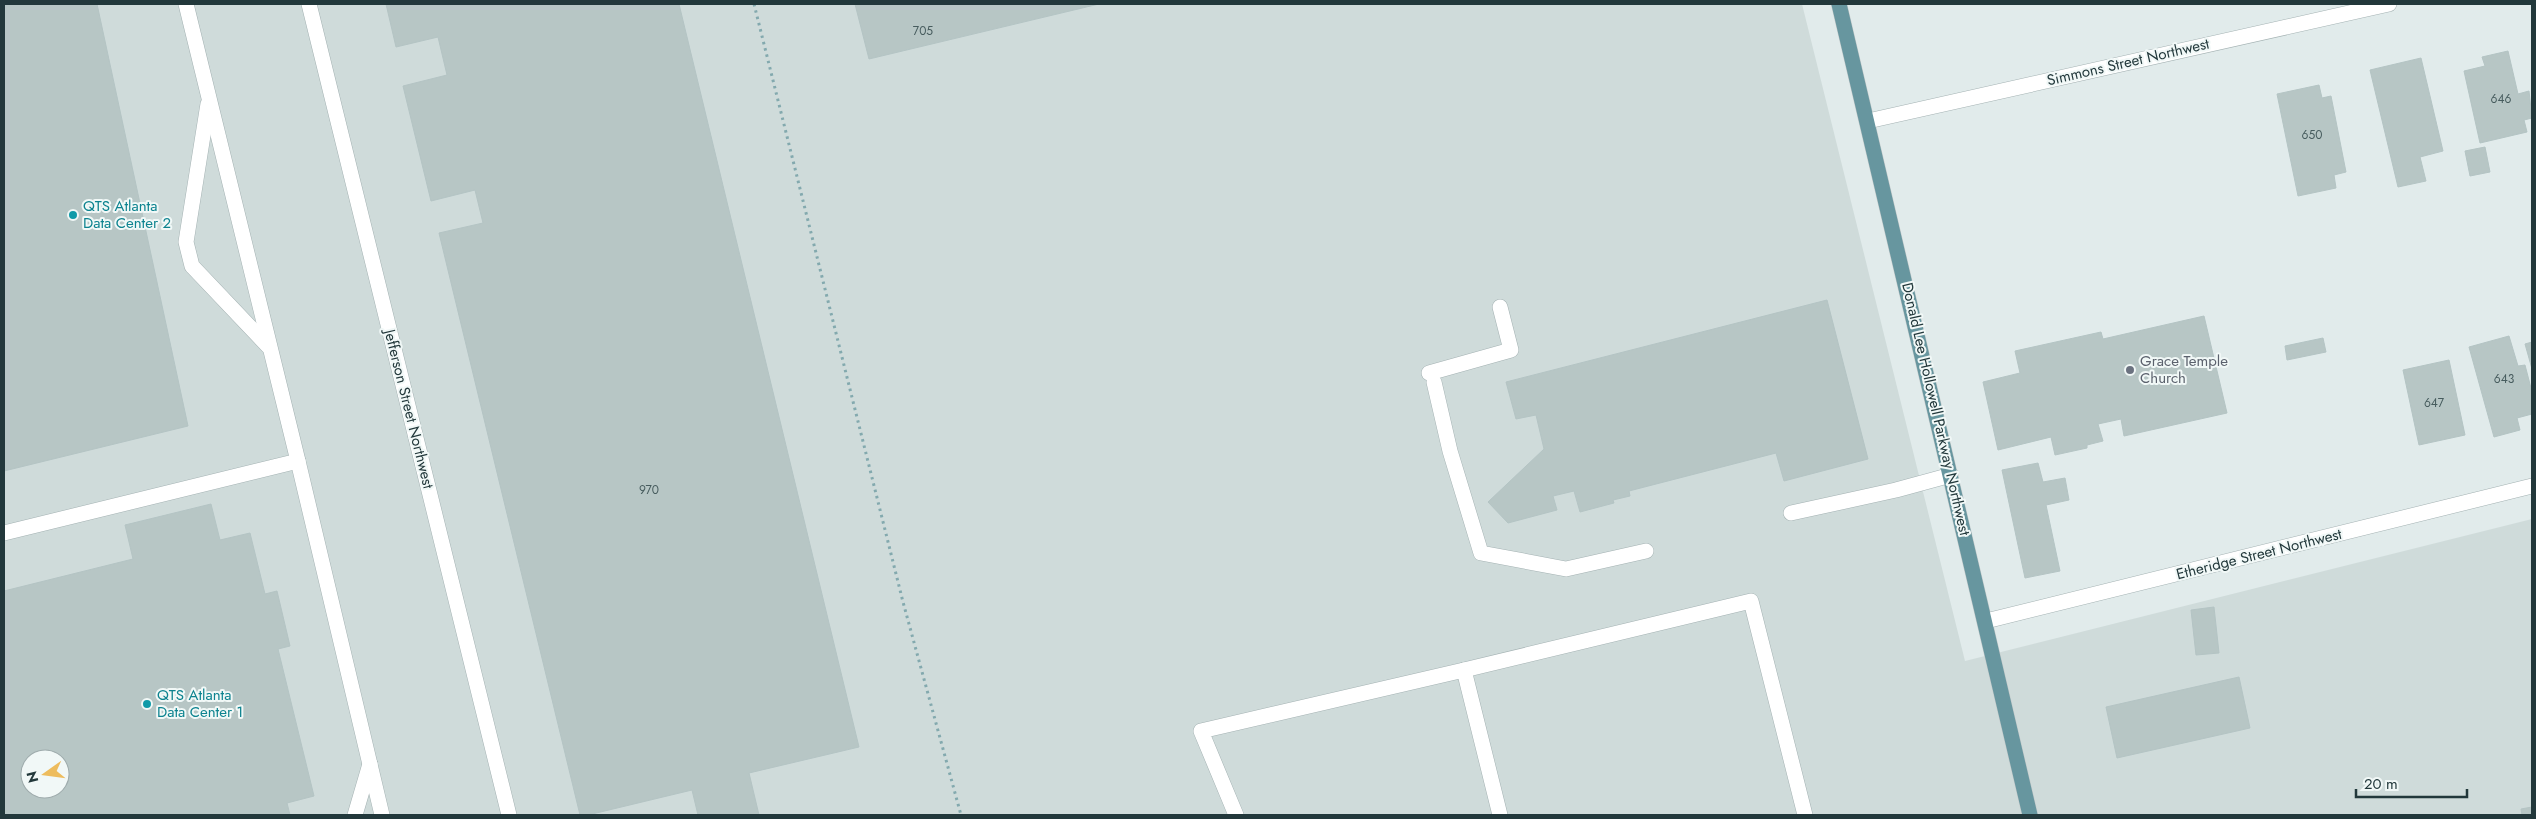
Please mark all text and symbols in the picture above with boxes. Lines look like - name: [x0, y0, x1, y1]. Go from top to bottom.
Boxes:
- house number: 705: [913, 22, 933, 40]
- street label: Simmons Street Northwest: [2045, 33, 2212, 91]
- house number: 646: [2491, 90, 2511, 108]
- house number: 650: [2302, 126, 2322, 144]
- place label: QTS Atlanta Data Center 2: [83, 195, 171, 234]
- marker: QTS Atlanta Data Center 2: [67, 209, 79, 221]
- street label: Donald Lee Hollowell Parkway Northwest: [1896, 281, 1976, 538]
- street label: Jefferson Street Northwest: [378, 325, 440, 491]
- place label: Grace Temple Church: [2140, 350, 2228, 389]
- marker: Grace Temple Church: [2124, 364, 2136, 376]
- house number: 643: [2494, 370, 2515, 388]
- house number: 647: [2424, 394, 2445, 412]
- house number: 970: [639, 481, 659, 499]
- street label: Etheridge Street Northwest: [2174, 523, 2344, 585]
- place label: QTS Atlanta Data Center 1: [157, 684, 243, 723]
- marker: QTS Atlanta Data Center 1: [141, 698, 153, 710]
- north arrow: [20, 749, 70, 799]
- scale bar: [2356, 766, 2467, 798]
- text: N: [21, 769, 43, 785]
- text: 20 m: [2364, 773, 2398, 795]

